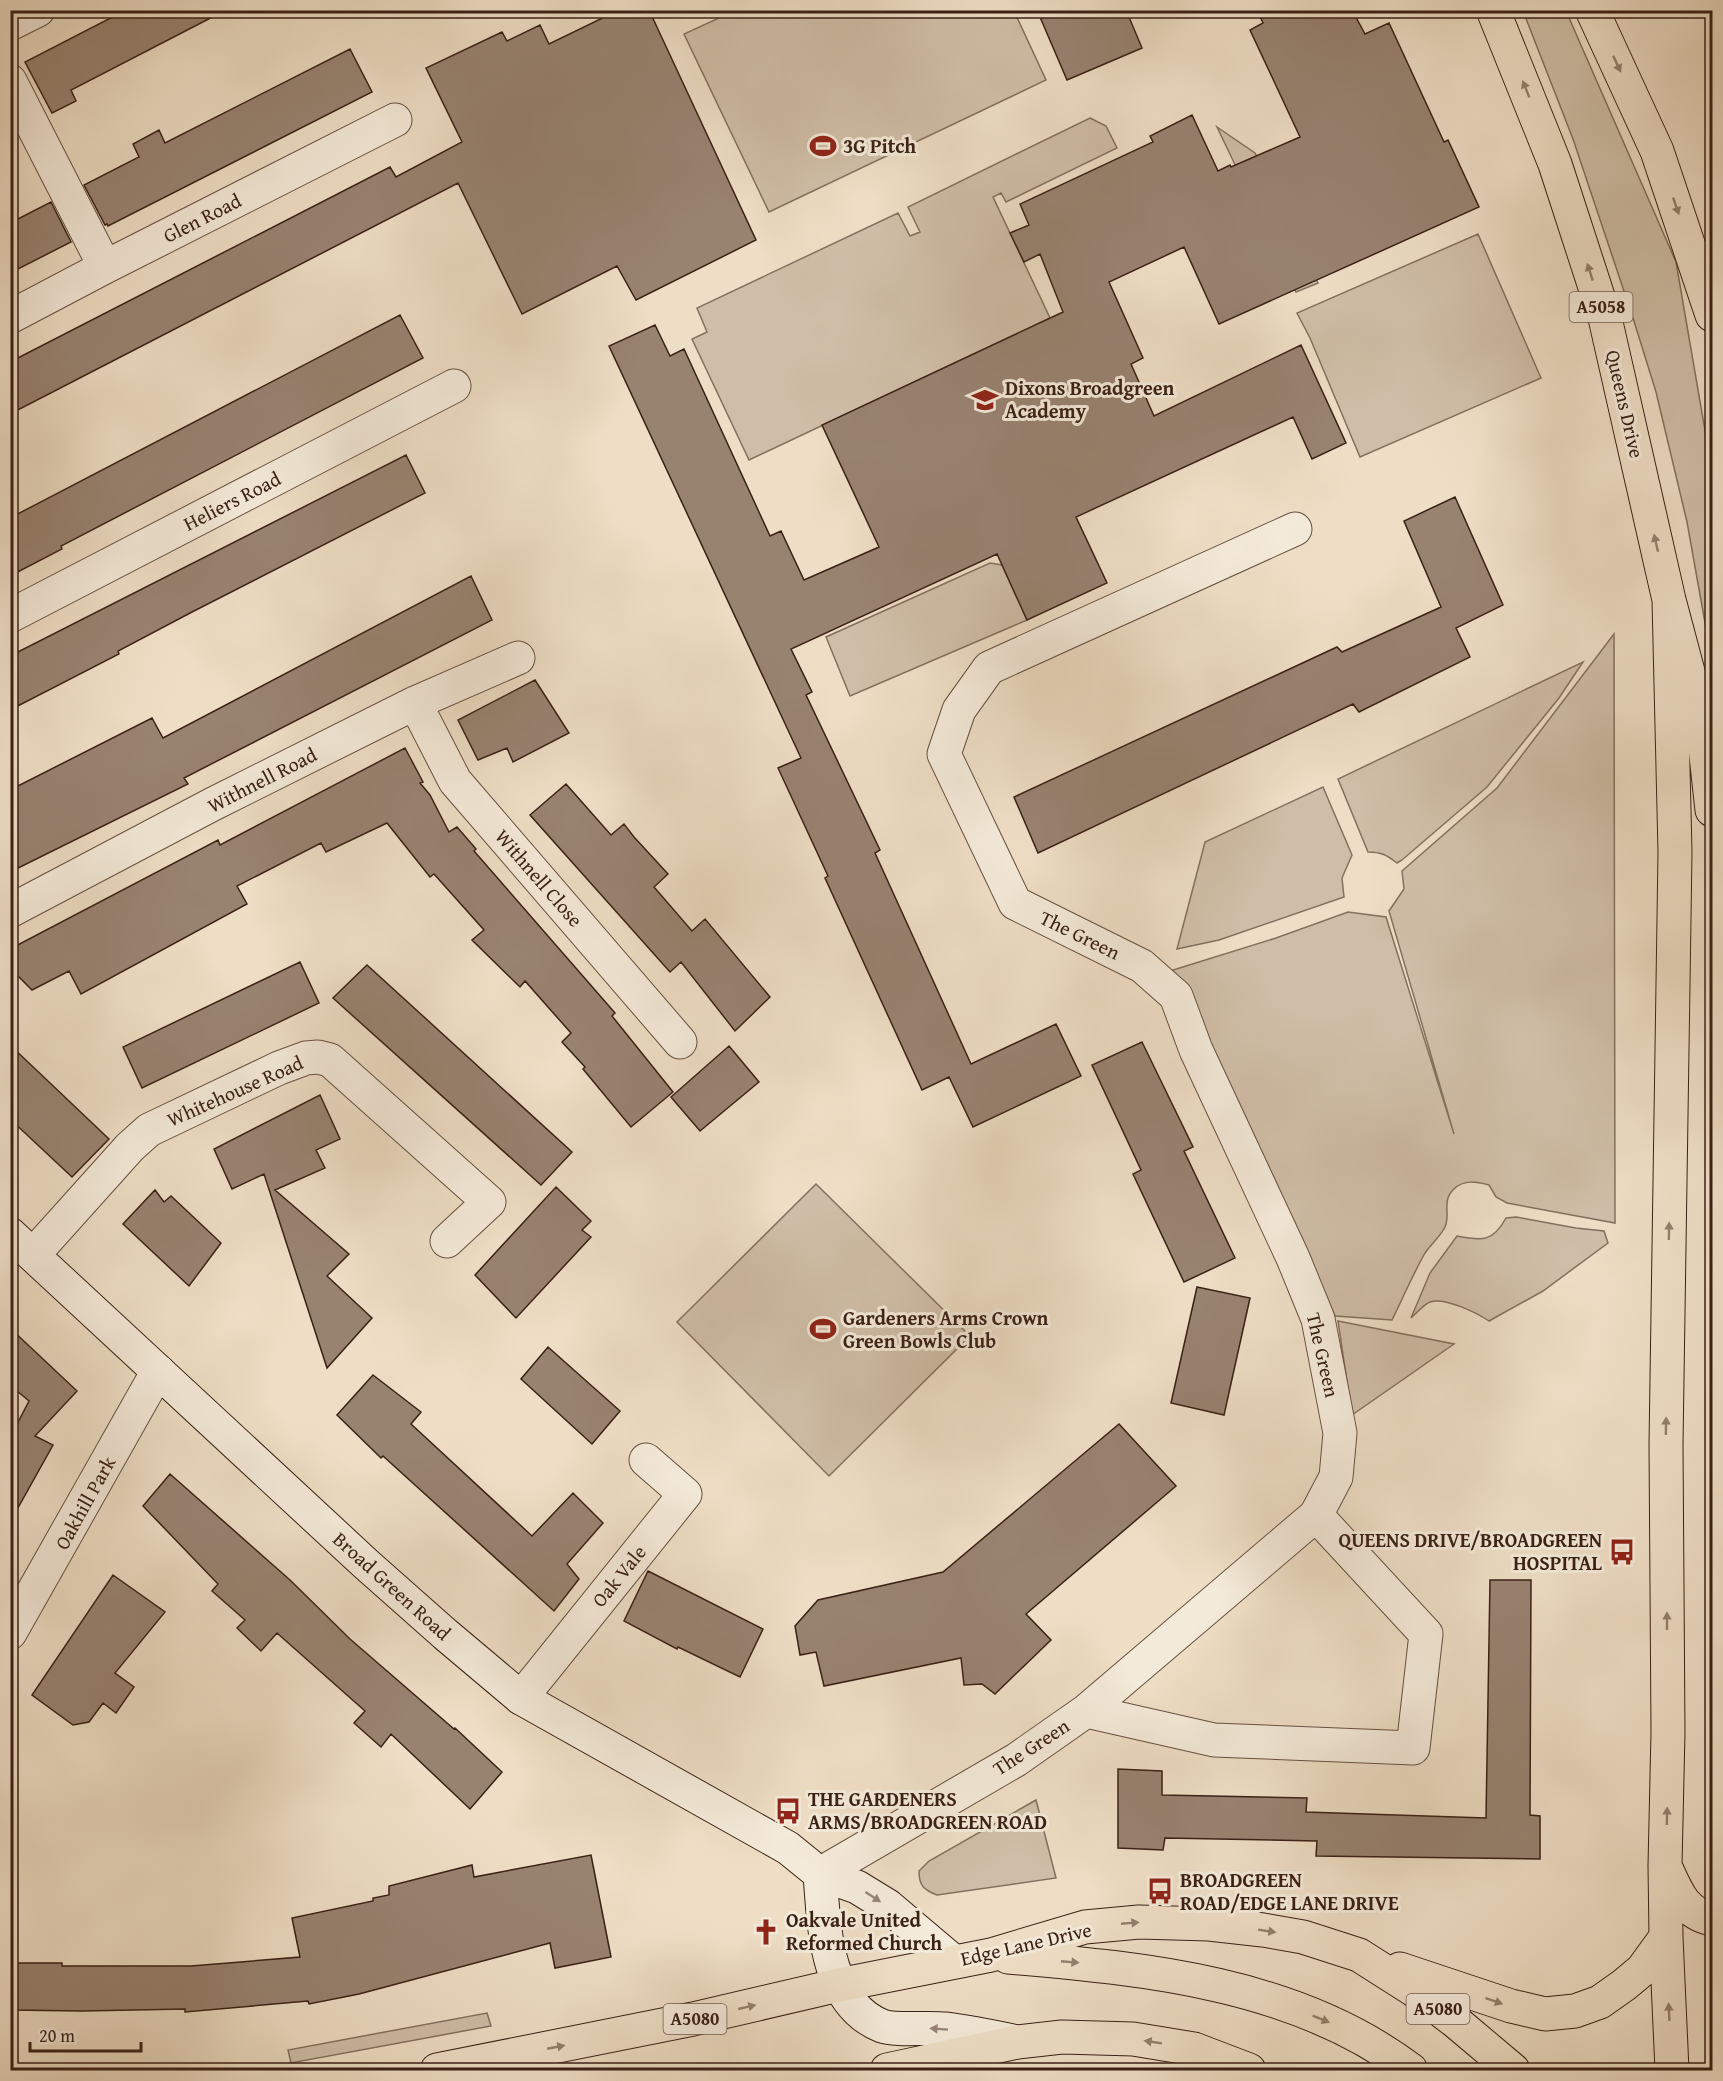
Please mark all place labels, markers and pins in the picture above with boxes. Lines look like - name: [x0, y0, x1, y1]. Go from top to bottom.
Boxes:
- sports icon: 3G Pitch: [808, 131, 838, 161]
- place label: 3G Pitch: [843, 131, 916, 160]
- place label: Dixons Broadgreen Academy: [1005, 373, 1175, 425]
- school or university icon: Dixons Broadgreen Academy: [970, 385, 1000, 415]
- place label: Gardeners Arms Crown Green Bowls Club: [843, 1303, 1049, 1355]
- sports icon: Gardeners Arms Crown Green Bowls Club: [808, 1314, 838, 1344]
- place label: QUEENS DRIVE/BROADGREEN HOSPITAL: [1339, 1525, 1603, 1577]
- bus stop icon: QUEENS DRIVE/BROADGREEN HOSPITAL: [1607, 1537, 1637, 1567]
- place label: THE GARDENERS ARMS/BROADGREEN ROAD: [808, 1784, 1047, 1836]
- bus stop icon: THE GARDENERS ARMS/BROADGREEN ROAD: [773, 1796, 803, 1826]
- place label: BROADGREEN ROAD/EDGE LANE DRIVE: [1180, 1865, 1399, 1917]
- bus stop icon: BROADGREEN ROAD/EDGE LANE DRIVE: [1145, 1876, 1175, 1906]
- place label: Oakvale United Reformed Church: [786, 1905, 942, 1957]
- church icon: Oakvale United Reformed Church: [751, 1917, 781, 1947]

